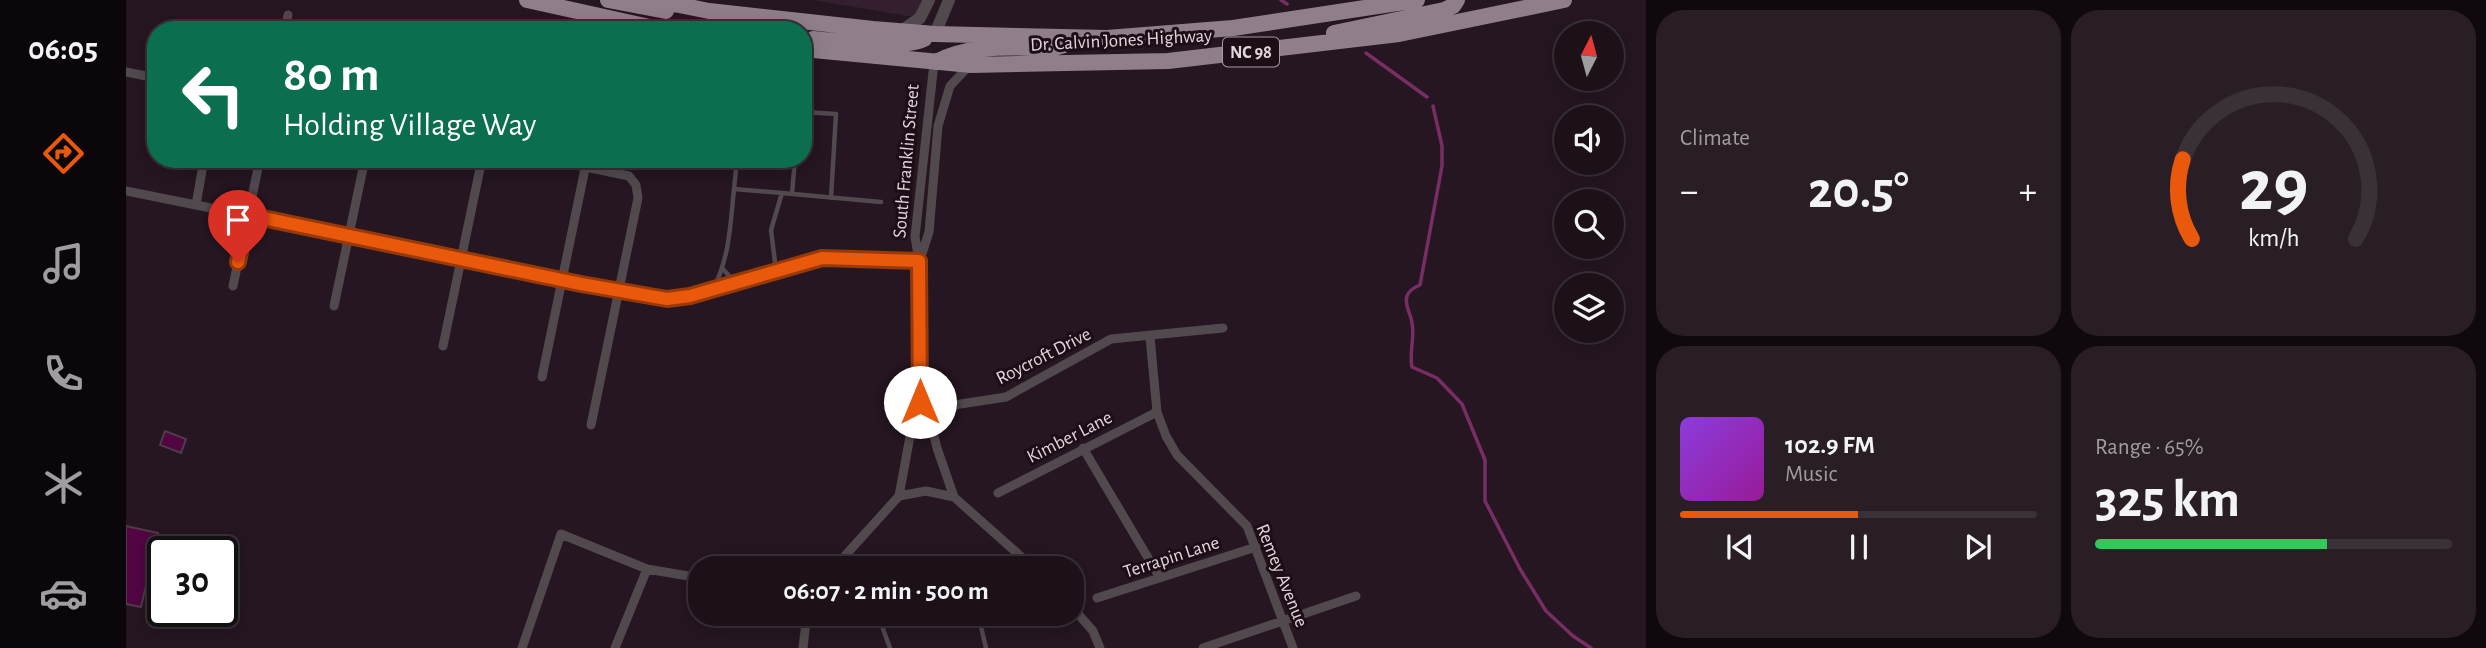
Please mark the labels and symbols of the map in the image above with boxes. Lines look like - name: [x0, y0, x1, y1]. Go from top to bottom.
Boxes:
- north arrow: [1554, 21, 1624, 91]
- street label: Dr. Calvin Jones Highway: [1030, 26, 1213, 55]
- road number: NC 98: [1223, 38, 1279, 66]
- street label: South Franklin Street: [890, 84, 923, 239]
- pin: [208, 190, 268, 262]
- street label: Roycroft Drive: [993, 324, 1094, 388]
- position arrow: [883, 365, 957, 439]
- street label: Kimber Lane: [1024, 408, 1115, 467]
- street label: Remey Avenue: [1252, 521, 1311, 630]
- street label: Terrapin Lane: [1121, 533, 1222, 582]
- speed limit sign: 30: [147, 536, 238, 627]

